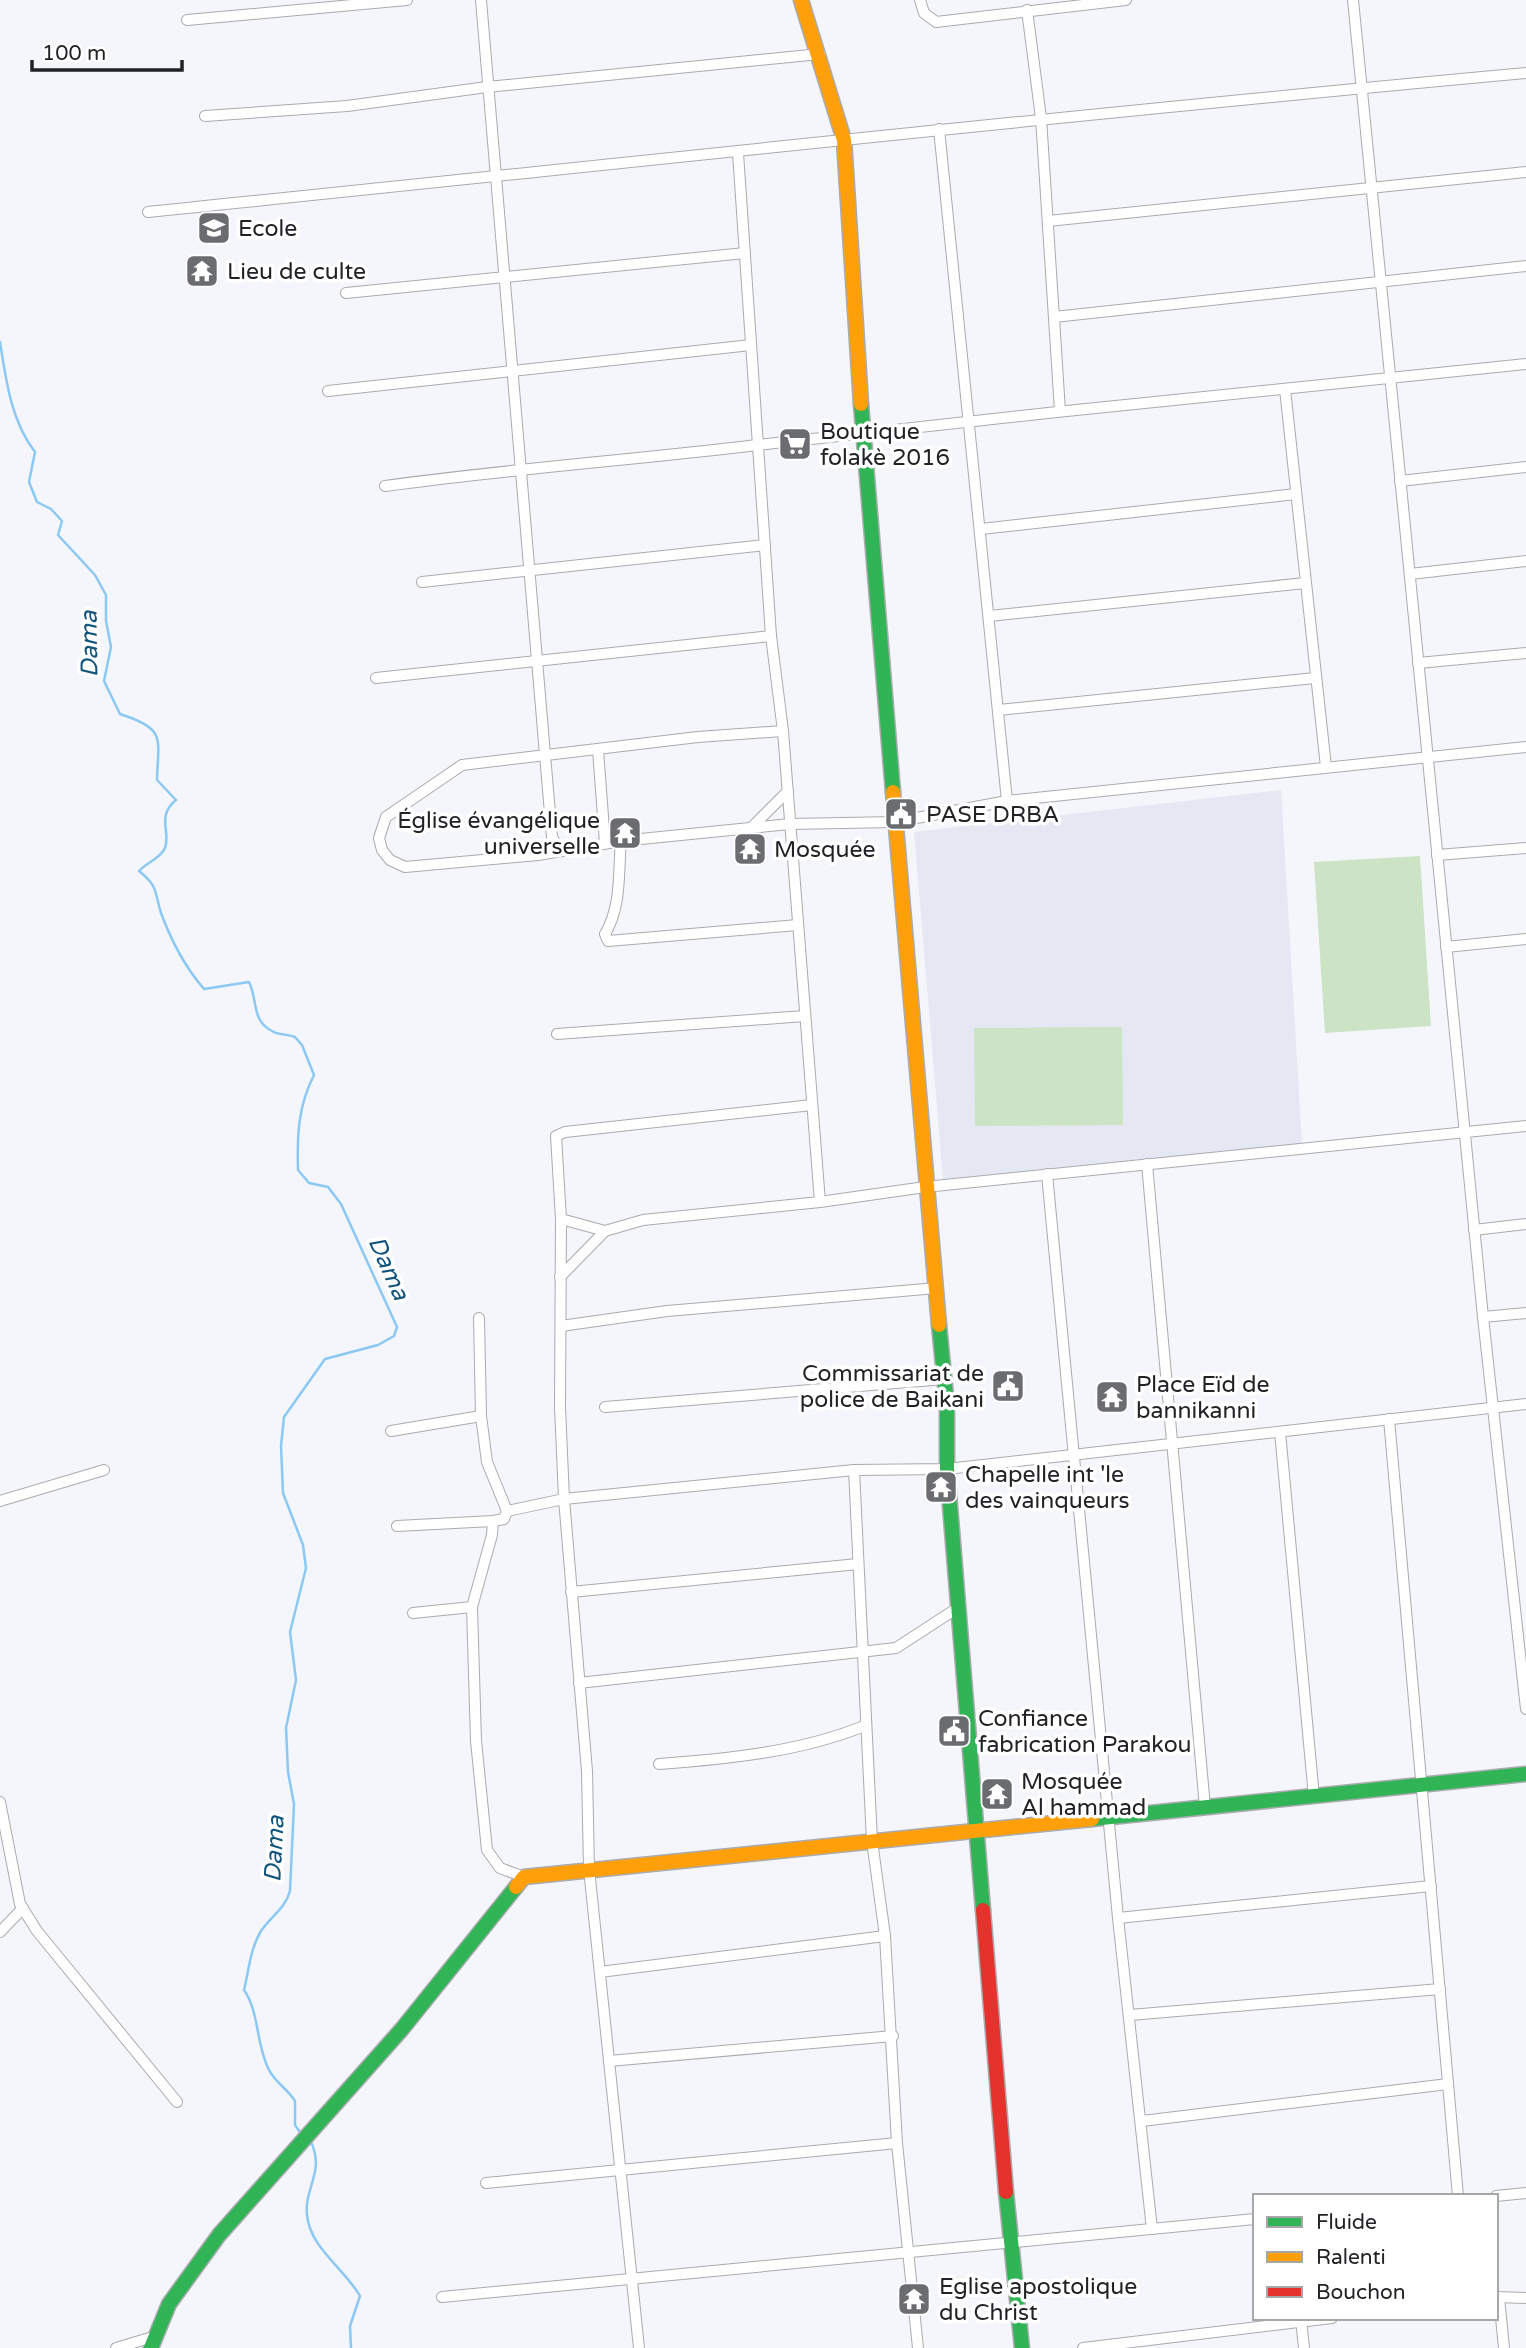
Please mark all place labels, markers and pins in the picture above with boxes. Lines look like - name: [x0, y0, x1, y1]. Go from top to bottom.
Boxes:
- school or university icon: Ecole: [195, 209, 233, 247]
- place label: Ecole: [238, 215, 297, 243]
- temple icon: Lieu de culte: [183, 252, 221, 290]
- place label: Lieu de culte: [227, 258, 366, 286]
- place label: Boutique folakè 2016: [820, 418, 950, 472]
- supermarket icon: Boutique folakè 2016: [776, 425, 814, 463]
- public building icon: PASE DRBA: [882, 795, 920, 833]
- place label: PASE DRBA: [926, 801, 1059, 829]
- place label: Église évangélique universelle: [397, 807, 600, 861]
- temple icon: Église évangélique universelle: [606, 814, 644, 852]
- temple icon: Mosquée: [731, 830, 769, 868]
- place label: Mosquée: [774, 836, 875, 864]
- place label: Commissariat de police de Baikani: [800, 1360, 984, 1414]
- public building icon: Commissariat de police de Baikani: [989, 1367, 1027, 1405]
- place label: Place Eïd de bannikanni: [1136, 1371, 1270, 1425]
- temple icon: Place Eïd de bannikanni: [1093, 1378, 1131, 1416]
- place label: Chapelle int 'le des vainqueurs: [965, 1461, 1130, 1515]
- temple icon: Chapelle int 'le des vainqueurs: [922, 1468, 960, 1506]
- place label: Confiance fabrication Parakou: [978, 1705, 1192, 1759]
- public building icon: Confiance fabrication Parakou: [935, 1712, 973, 1750]
- place label: Mosquée Al hammad: [1021, 1768, 1146, 1822]
- temple icon: Mosquée Al hammad: [978, 1775, 1016, 1813]
- place label: Eglise apostolique du Christ: [939, 2273, 1137, 2327]
- temple icon: Eglise apostolique du Christ: [895, 2280, 933, 2318]

